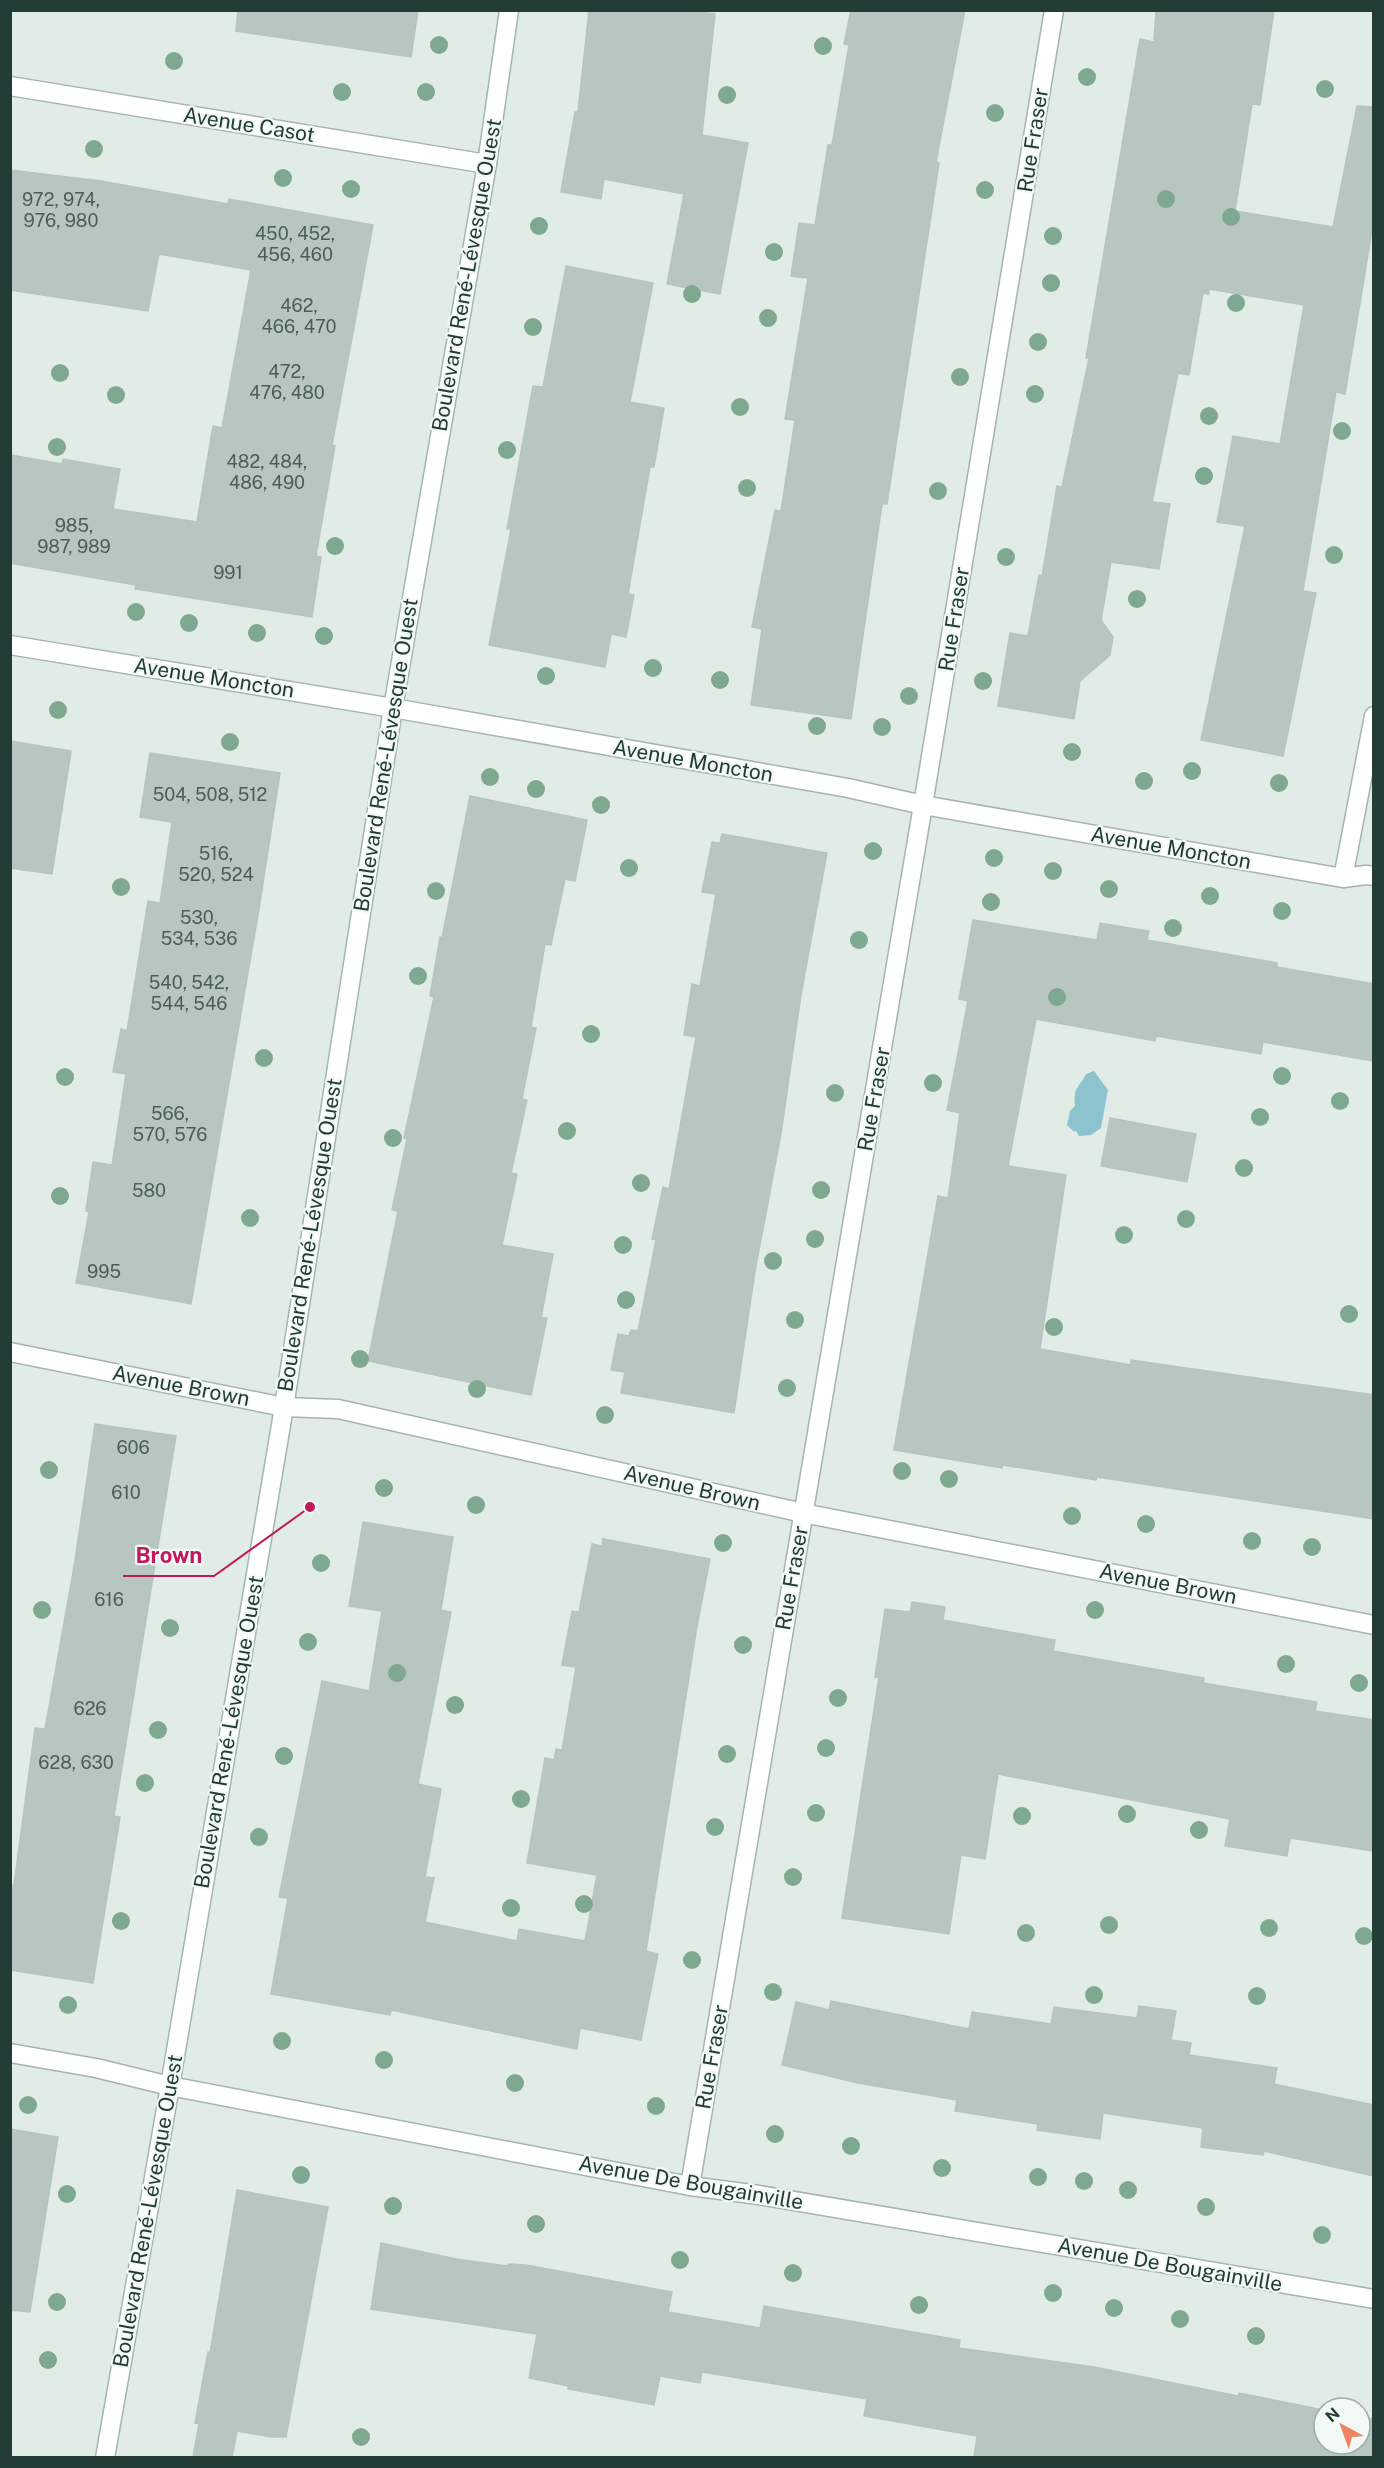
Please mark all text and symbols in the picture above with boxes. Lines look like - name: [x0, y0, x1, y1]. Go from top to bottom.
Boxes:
- street label: Rue Fraser: [1012, 86, 1053, 194]
- street label: Avenue Casot: [181, 102, 317, 147]
- street label: Boulevard René-Lévesque Ouest: [427, 117, 506, 433]
- house number: 972, 974, 976, 980: [22, 189, 100, 231]
- house number: 450, 452, 456, 460: [255, 223, 335, 265]
- house number: 462, 466, 470: [262, 295, 337, 337]
- house number: 472, 476, 480: [249, 361, 325, 403]
- house number: 482, 484, 486, 490: [227, 451, 307, 493]
- house number: 985, 987, 989: [37, 515, 111, 557]
- house number: 991: [213, 562, 243, 583]
- street label: Rue Fraser: [933, 565, 974, 673]
- street label: Boulevard René-Lévesque Ouest: [348, 596, 423, 914]
- street label: Avenue Moncton: [132, 652, 296, 703]
- street label: Avenue Moncton: [611, 734, 775, 787]
- house number: 504, 508, 512: [153, 784, 267, 805]
- street label: Avenue Moncton: [1089, 821, 1253, 874]
- house number: 516, 520, 524: [178, 843, 254, 885]
- house number: 530, 534, 536: [161, 907, 237, 949]
- house number: 540, 542, 544, 546: [149, 972, 229, 1014]
- street label: Rue Fraser: [852, 1045, 895, 1153]
- street label: Boulevard René-Lévesque Ouest: [272, 1076, 347, 1394]
- house number: 566, 570, 576: [133, 1103, 207, 1145]
- house number: 580: [132, 1180, 166, 1201]
- house number: 995: [87, 1261, 121, 1282]
- street label: Avenue Brown: [110, 1360, 252, 1411]
- house number: 606: [116, 1437, 150, 1458]
- street label: Avenue Brown: [621, 1460, 763, 1515]
- house number: 610: [111, 1482, 141, 1503]
- street label: Rue Fraser: [770, 1524, 813, 1632]
- callout: Brown: [123, 1536, 214, 1576]
- text: Brown: [136, 1542, 202, 1568]
- street label: Avenue Brown: [1097, 1558, 1239, 1609]
- street label: Boulevard René-Lévesque Ouest: [189, 1574, 268, 1890]
- house number: 616: [94, 1589, 124, 1610]
- house number: 626: [73, 1698, 107, 1719]
- house number: 628, 630: [38, 1752, 114, 1773]
- street label: Rue Fraser: [690, 2003, 733, 2111]
- street label: Boulevard René-Lévesque Ouest: [108, 2053, 187, 2369]
- street label: Avenue De Bougainville: [577, 2150, 805, 2215]
- street label: Avenue De Bougainville: [1056, 2232, 1284, 2297]
- north arrow: [1312, 2396, 1372, 2456]
- text: N: [1322, 2404, 1343, 2426]

